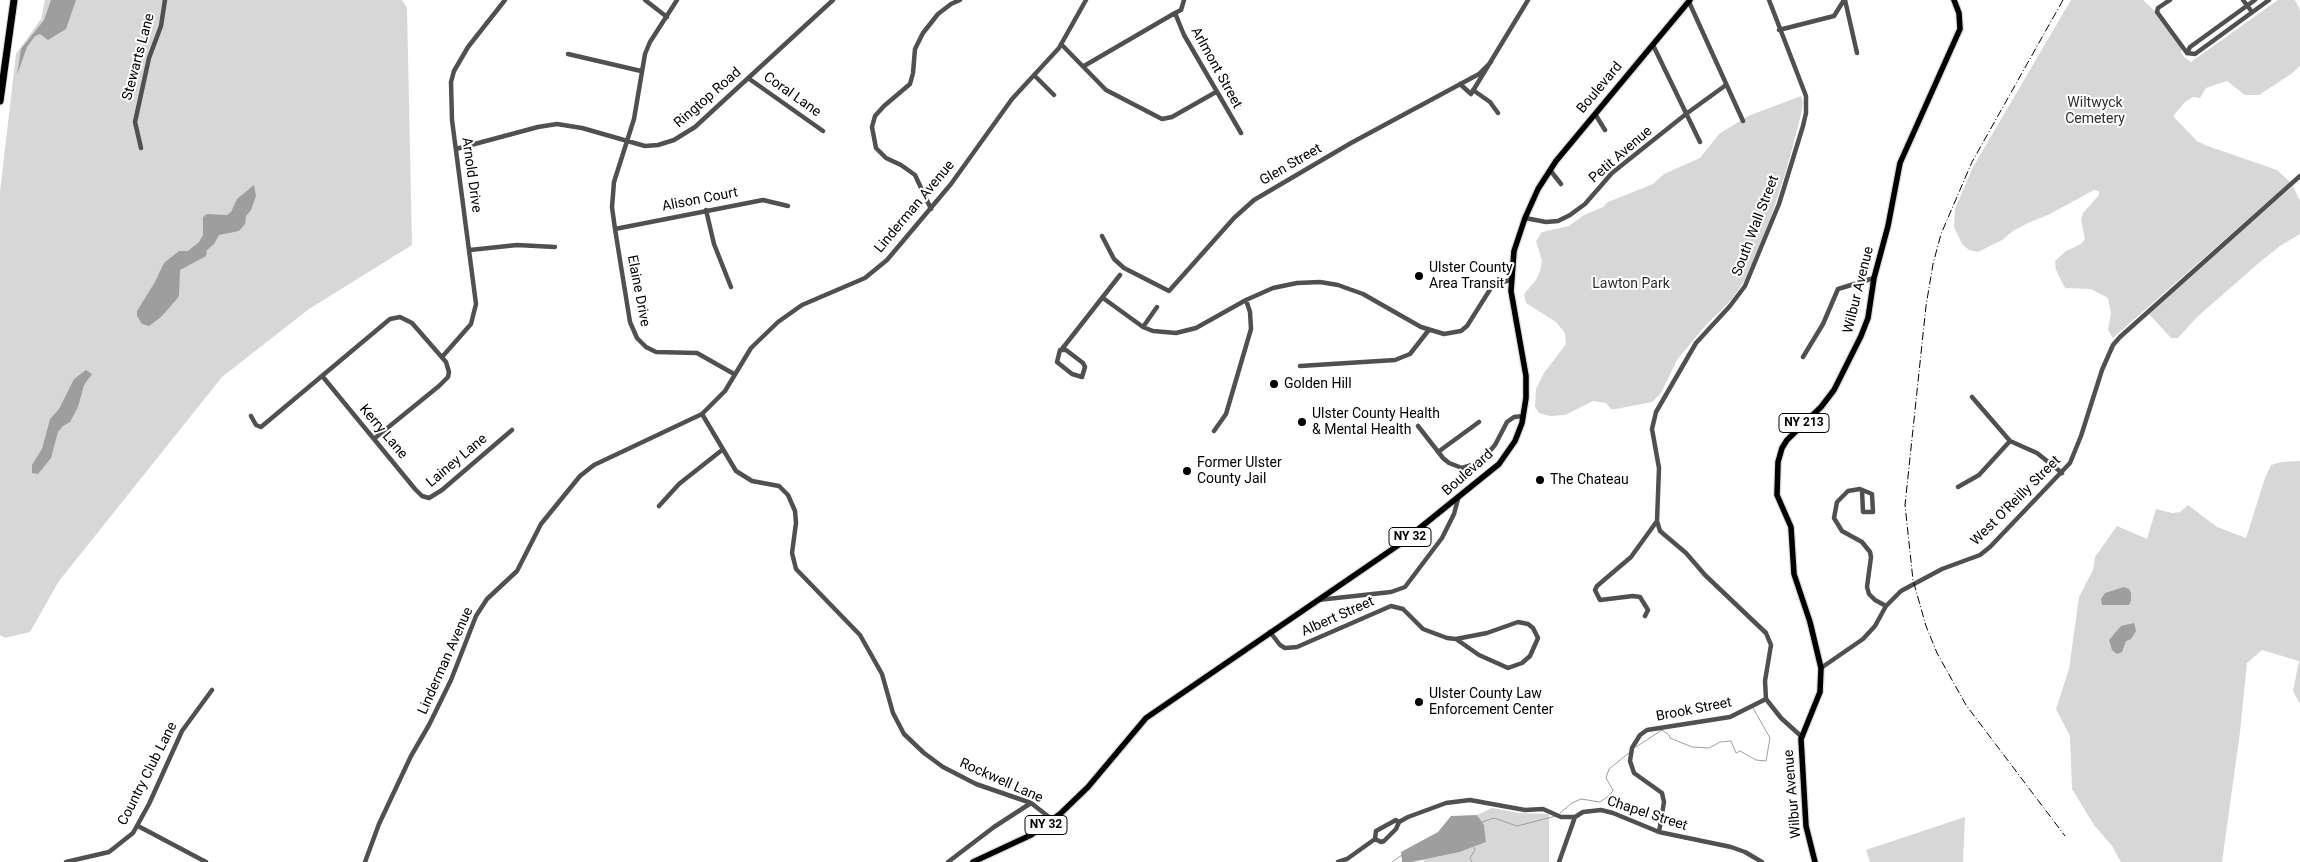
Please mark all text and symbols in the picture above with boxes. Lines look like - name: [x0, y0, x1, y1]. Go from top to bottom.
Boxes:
- street label: Stewarts Lane: [119, 12, 159, 102]
- street label: Arlmont Street: [1187, 24, 1245, 112]
- street label: Boulevard: [1574, 59, 1626, 117]
- street label: Ringtop Road: [671, 64, 745, 132]
- street label: Coral Lane: [760, 69, 824, 121]
- park label: Wiltwyck Cemetery: [2065, 95, 2125, 128]
- street label: Petit Avenue: [1586, 123, 1656, 187]
- street label: Arnold Drive: [457, 136, 485, 214]
- street label: Glen Street: [1257, 141, 1325, 189]
- street label: Linderman Avenue: [871, 157, 959, 257]
- street label: South Wall Street: [1729, 173, 1783, 279]
- street label: Alison Court: [661, 184, 739, 216]
- street label: Wilbur Avenue: [1840, 245, 1878, 335]
- street label: Elaine Drive: [623, 254, 653, 328]
- place label: Ulster County Area Transit: [1429, 260, 1513, 292]
- marker: Ulster County Area Transit: [1413, 270, 1425, 282]
- park label: Lawton Park: [1592, 276, 1670, 292]
- place label: Golden Hill: [1284, 376, 1352, 392]
- marker: Golden Hill: [1268, 378, 1280, 390]
- street label: Kerry Lane: [355, 401, 411, 463]
- place label: Ulster County Health & Mental Health: [1312, 406, 1440, 438]
- road number: NY 213: [1779, 413, 1829, 432]
- marker: Ulster County Health & Mental Health: [1296, 416, 1308, 428]
- street label: Lainey Lane: [423, 431, 491, 491]
- street label: Boulevard: [1439, 446, 1497, 500]
- street label: West O'Reilly Street: [1968, 453, 2064, 549]
- place label: Former Ulster County Jail: [1197, 455, 1282, 488]
- marker: Former Ulster County Jail: [1181, 465, 1193, 477]
- place label: The Chateau: [1550, 472, 1629, 488]
- marker: The Chateau: [1534, 474, 1546, 486]
- road number: NY 32: [1389, 528, 1431, 546]
- street label: Albert Street: [1299, 593, 1377, 641]
- street label: Linderman Avenue: [415, 605, 477, 717]
- place label: Ulster County Law Enforcement Center: [1429, 686, 1553, 719]
- street label: Brook Street: [1655, 694, 1733, 726]
- marker: Ulster County Law Enforcement Center: [1413, 696, 1425, 708]
- street label: Country Club Lane: [115, 719, 181, 829]
- street label: Wilbur Avenue: [1781, 749, 1805, 839]
- street label: Rockwell Lane: [957, 755, 1045, 807]
- street label: Chapel Street: [1605, 793, 1689, 835]
- road number: NY 32: [1025, 816, 1067, 834]

